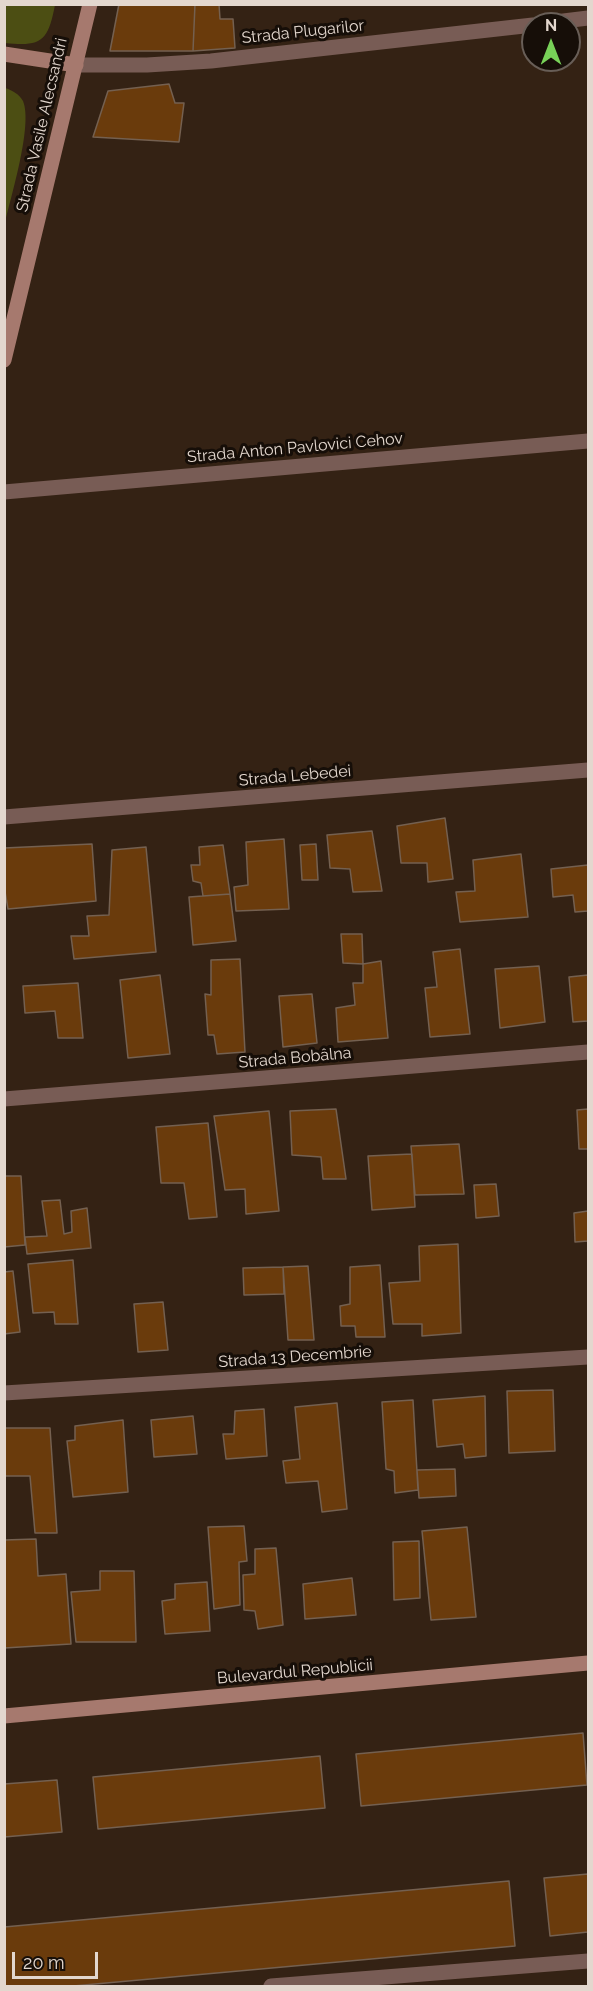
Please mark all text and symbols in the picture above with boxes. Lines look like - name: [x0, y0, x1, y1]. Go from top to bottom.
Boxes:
- north arrow: [521, 12, 581, 72]
- street label: Strada Plugarilor: [241, 16, 365, 48]
- text: N: [545, 16, 557, 35]
- street label: Strada Vasile Alecsandri: [13, 36, 71, 214]
- street label: Strada Anton Pavlovici Cehov: [186, 429, 404, 467]
- street label: Strada Lebedei: [238, 762, 352, 790]
- street label: Strada Bobâlna: [238, 1044, 352, 1072]
- street label: Strada 13 Decembrie: [218, 1342, 372, 1372]
- street label: Bulevardul Republicii: [216, 1656, 374, 1688]
- scale bar: [15, 1940, 100, 1978]
- text: 20 m: [23, 1952, 65, 1973]

